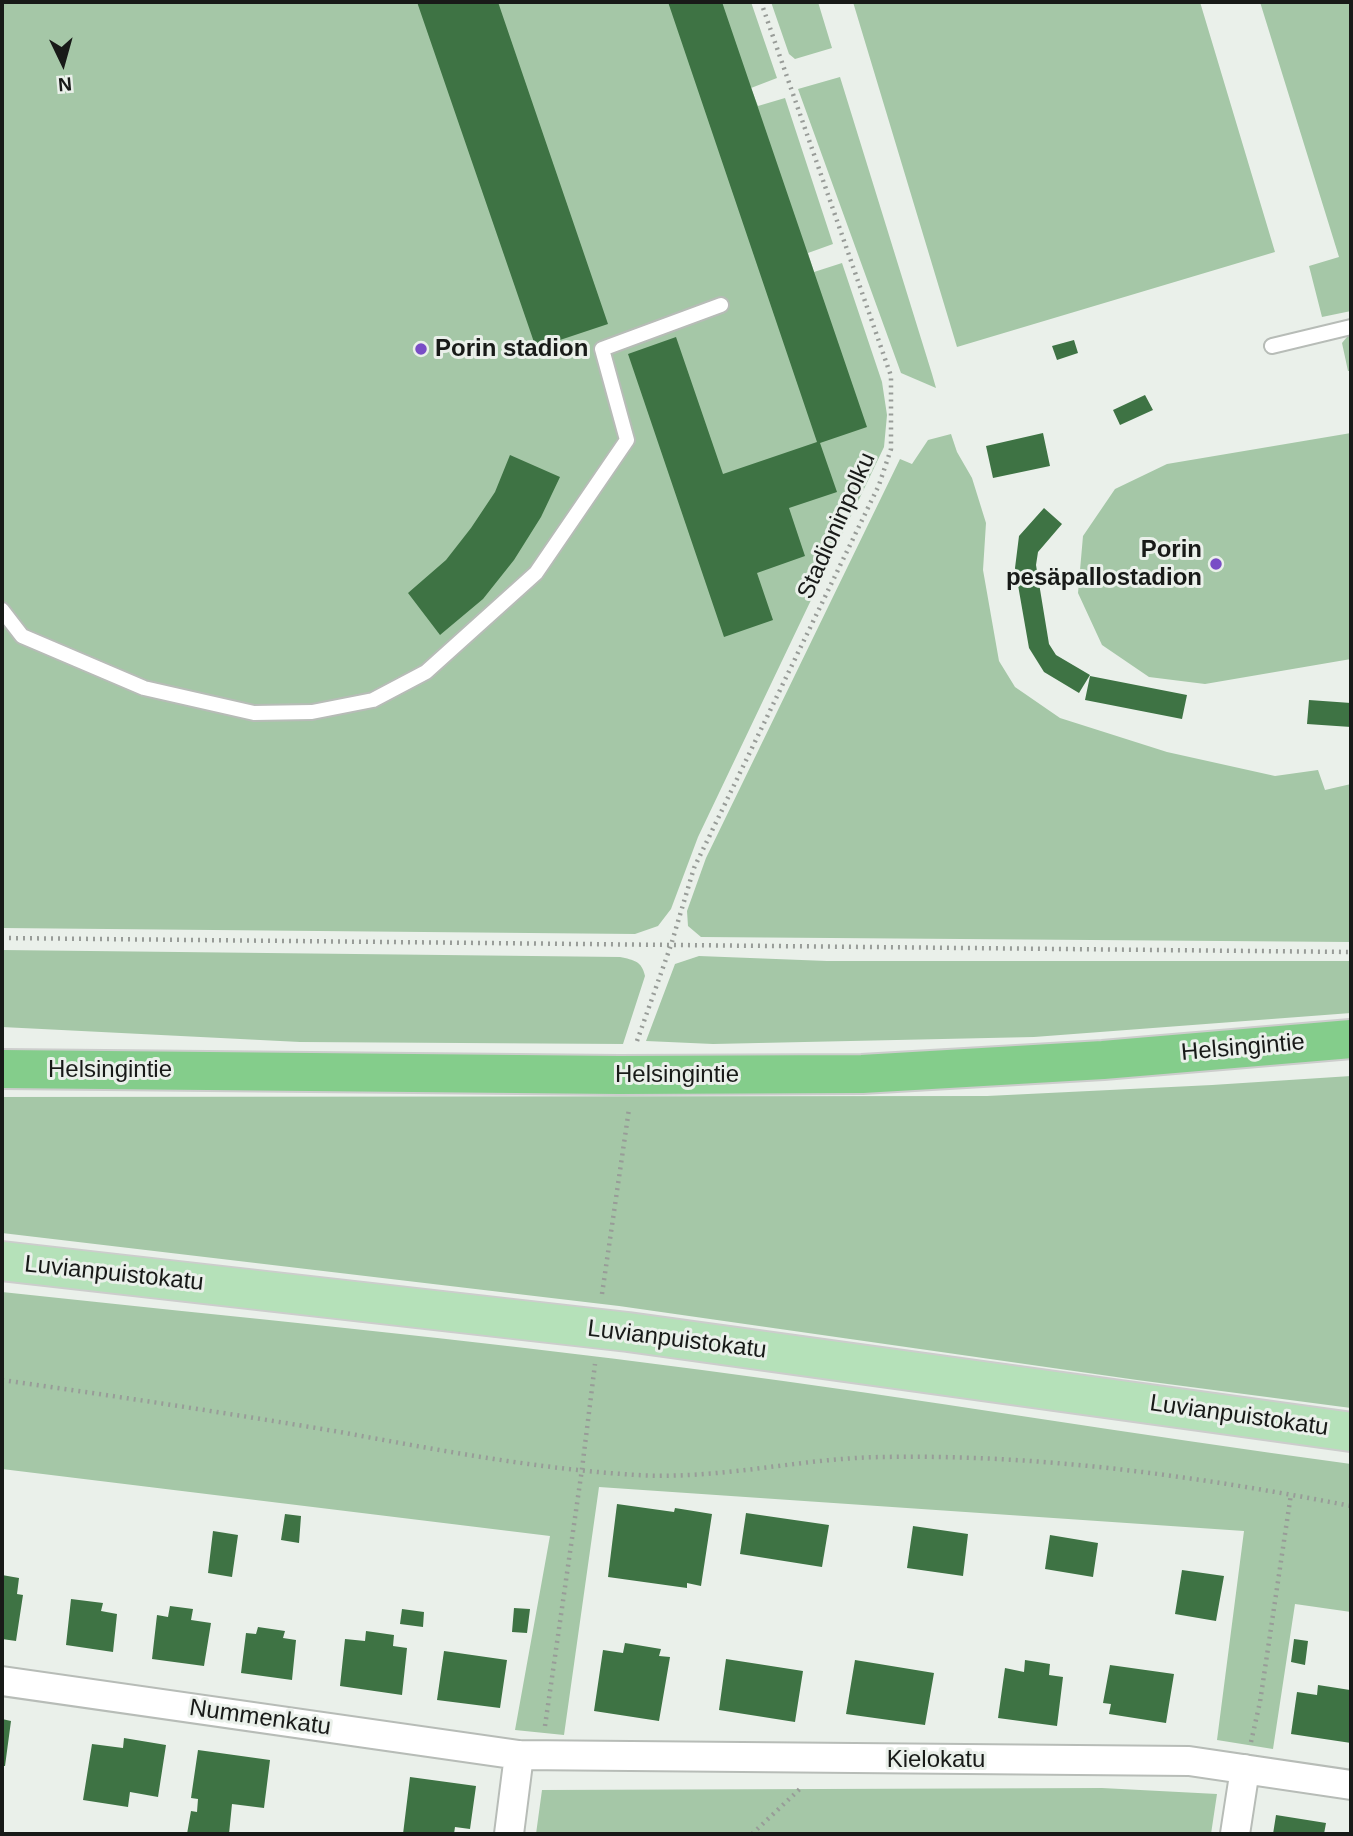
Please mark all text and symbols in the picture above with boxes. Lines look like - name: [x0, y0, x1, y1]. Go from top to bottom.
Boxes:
- north arrow: [28, 28, 98, 98]
- text: N: [57, 73, 73, 95]
- place label: Porin stadion: [435, 335, 588, 363]
- marker: Porin stadion: [413, 341, 429, 357]
- street label: Stadioninpolku: [792, 448, 882, 604]
- place label: Porin pesäpallostadion: [1006, 536, 1202, 592]
- marker: Porin pesäpallostadion: [1208, 556, 1224, 572]
- street label: Helsingintie: [1180, 1028, 1306, 1068]
- street label: Helsingintie: [48, 1056, 172, 1084]
- street label: Helsingintie: [615, 1061, 739, 1089]
- street label: Luvianpuistokatu: [23, 1250, 205, 1298]
- street label: Luvianpuistokatu: [586, 1315, 768, 1365]
- street label: Luvianpuistokatu: [1148, 1389, 1330, 1443]
- street label: Nummenkatu: [187, 1694, 333, 1742]
- street label: Kielokatu: [887, 1746, 985, 1774]

